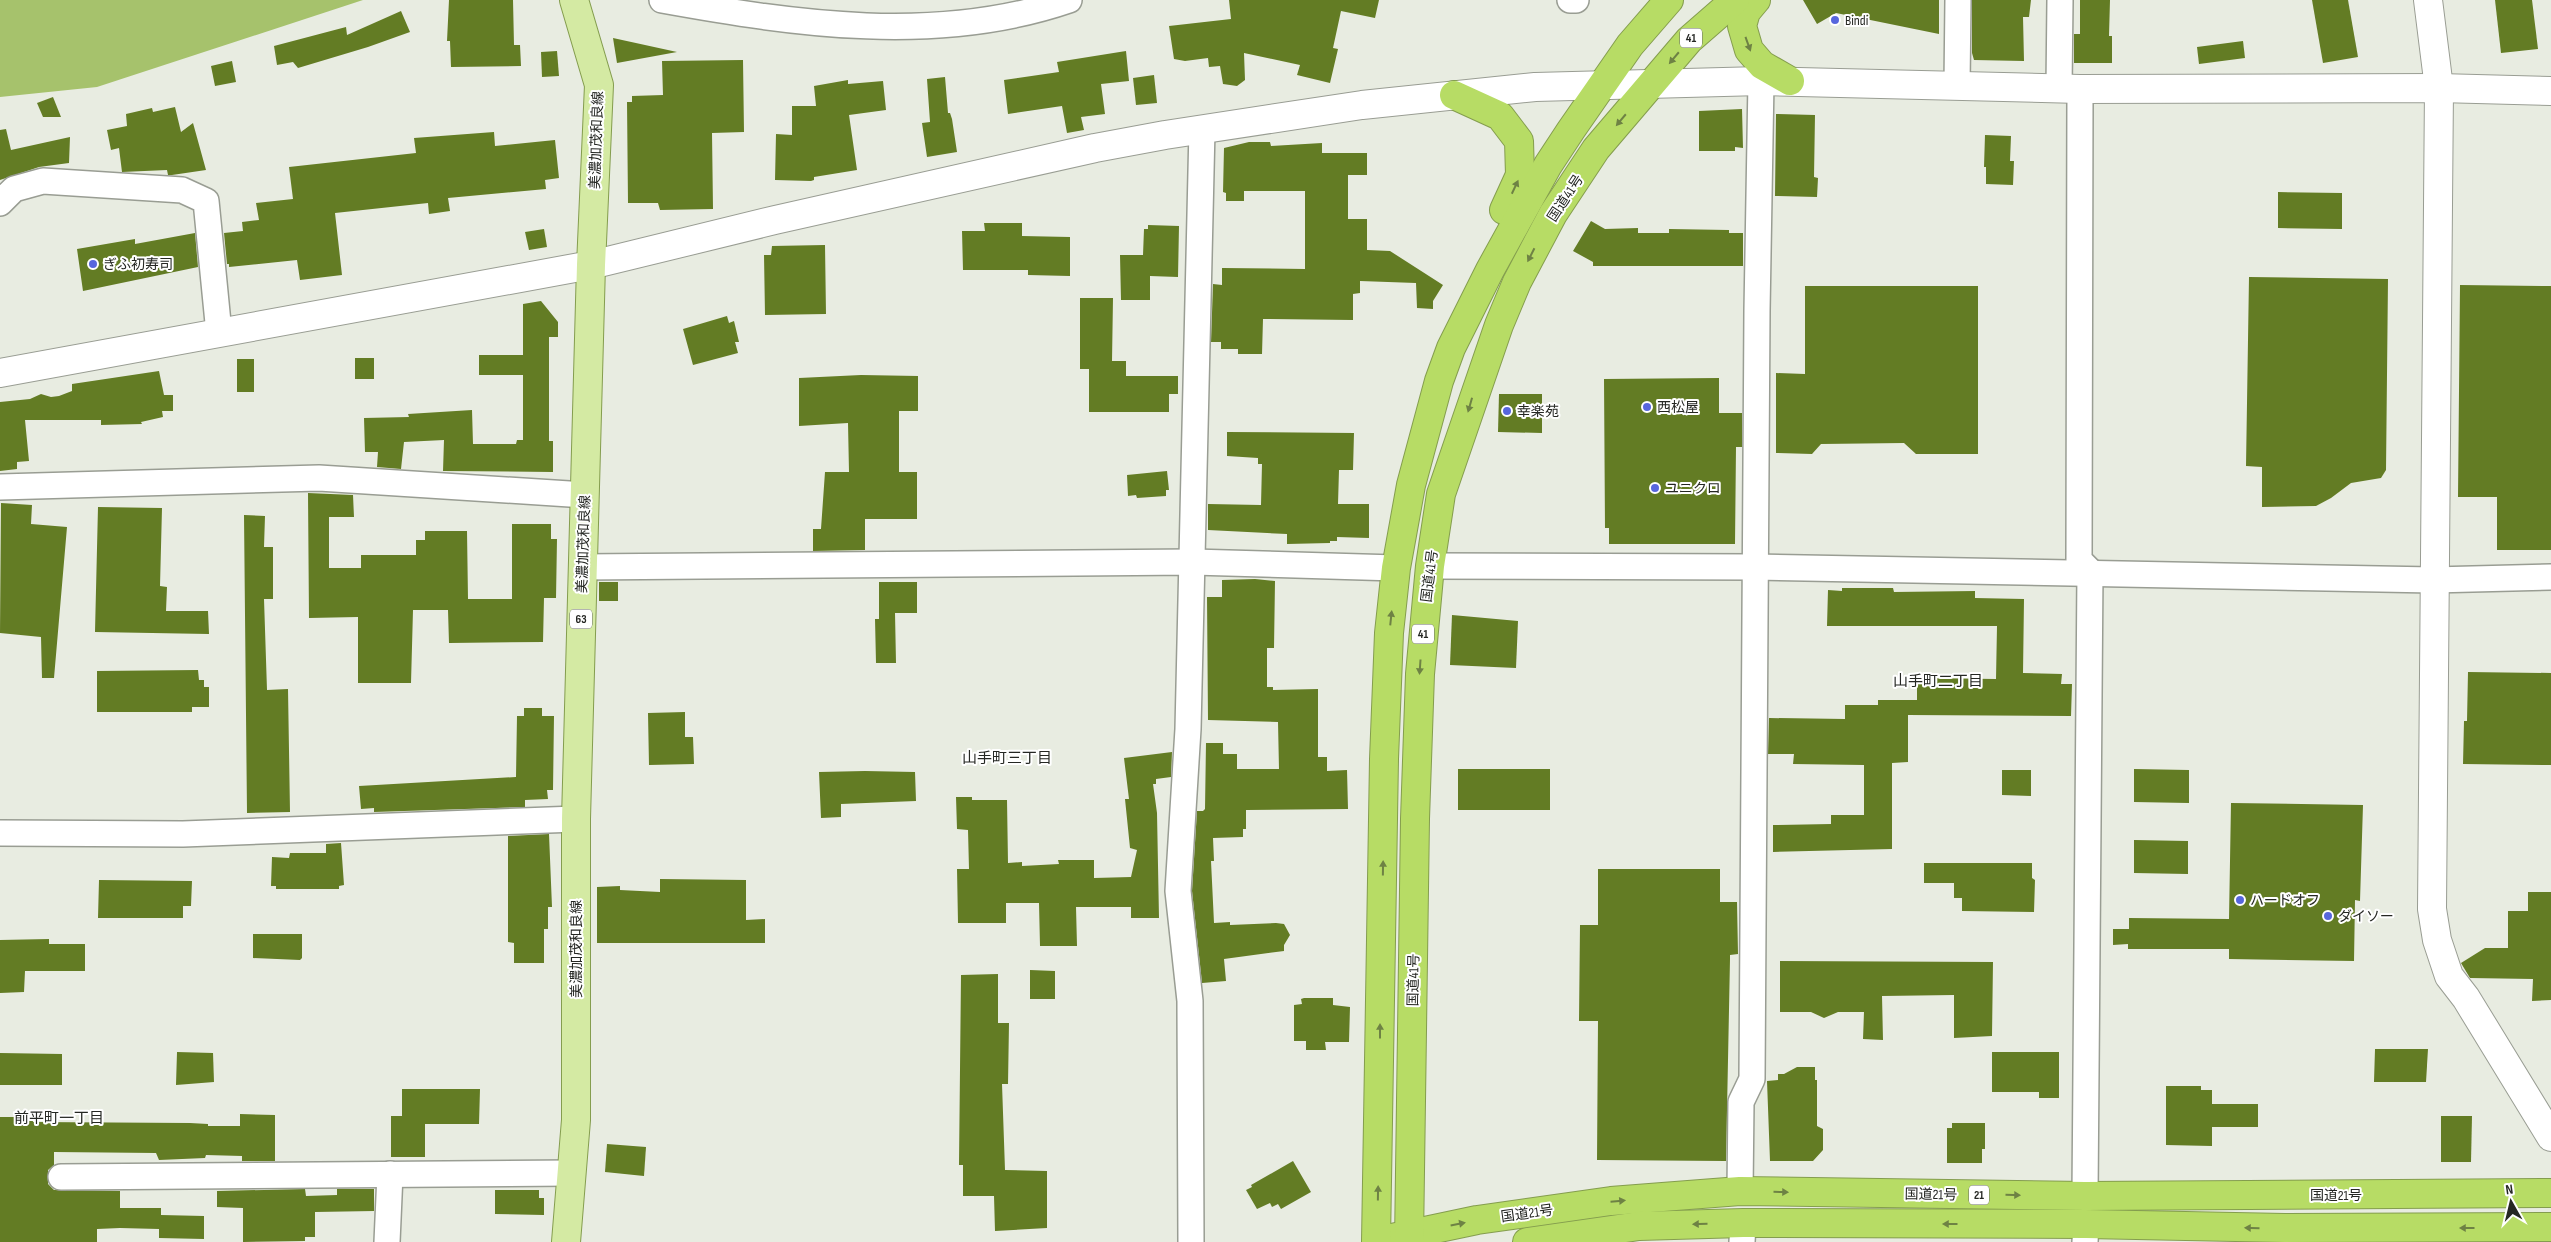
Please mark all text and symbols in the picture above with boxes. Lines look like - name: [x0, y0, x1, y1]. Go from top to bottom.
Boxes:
- place label: Bindi: [1845, 12, 1868, 29]
- marker: Bindi: [1829, 14, 1841, 26]
- road number: 41: [1680, 28, 1702, 48]
- one-way arrow: [1744, 37, 1752, 52]
- one-way arrow: [1669, 51, 1680, 64]
- street label: 美濃加茂和良線: [586, 91, 607, 189]
- one-way arrow: [1616, 114, 1627, 126]
- street label: 国道41号: [1544, 172, 1587, 225]
- one-way arrow: [1511, 180, 1519, 194]
- one-way arrow: [1527, 247, 1535, 262]
- place label: ぎふ初寿司: [103, 256, 173, 273]
- marker: ぎふ初寿司: [87, 258, 99, 270]
- one-way arrow: [1466, 398, 1474, 413]
- place label: 西松屋: [1657, 399, 1699, 416]
- marker: 西松屋: [1641, 401, 1653, 413]
- place label: 幸楽苑: [1517, 403, 1559, 420]
- marker: 幸楽苑: [1501, 405, 1513, 417]
- place label: ユニクロ: [1665, 480, 1721, 497]
- marker: ユニクロ: [1649, 482, 1661, 494]
- street label: 美濃加茂和良線: [573, 495, 594, 593]
- street label: 国道41号: [1418, 549, 1441, 603]
- road number: 63: [570, 610, 592, 628]
- one-way arrow: [1387, 610, 1395, 626]
- road number: 41: [1412, 624, 1434, 644]
- one-way arrow: [1416, 659, 1424, 675]
- district label: 山手町二丁目: [1893, 672, 1983, 691]
- district label: 山手町三丁目: [962, 749, 1052, 768]
- one-way arrow: [1379, 860, 1387, 876]
- place label: ハードオフ: [2250, 892, 2320, 909]
- marker: ハードオフ: [2234, 894, 2246, 906]
- street label: 美濃加茂和良線: [568, 900, 585, 998]
- place label: ダイソー: [2338, 908, 2394, 925]
- marker: ダイソー: [2322, 910, 2334, 922]
- street label: 国道41号: [1405, 953, 1422, 1007]
- one-way arrow: [1376, 1023, 1384, 1039]
- district label: 前平町一丁目: [14, 1109, 104, 1128]
- north arrow: [2486, 1177, 2536, 1227]
- text: N: [2504, 1181, 2514, 1199]
- one-way arrow: [1374, 1185, 1382, 1201]
- street label: 国道21号: [1904, 1186, 1957, 1203]
- road number: 21: [1969, 1186, 1989, 1204]
- street label: 国道21号: [2310, 1187, 2362, 1204]
- one-way arrow: [1773, 1188, 1789, 1196]
- one-way arrow: [2005, 1191, 2021, 1199]
- one-way arrow: [1611, 1196, 1627, 1204]
- street label: 国道21号: [1500, 1201, 1554, 1226]
- one-way arrow: [1450, 1220, 1465, 1228]
- one-way arrow: [1942, 1220, 1958, 1228]
- one-way arrow: [1692, 1221, 1708, 1229]
- one-way arrow: [2244, 1223, 2260, 1231]
- one-way arrow: [2459, 1224, 2475, 1232]

